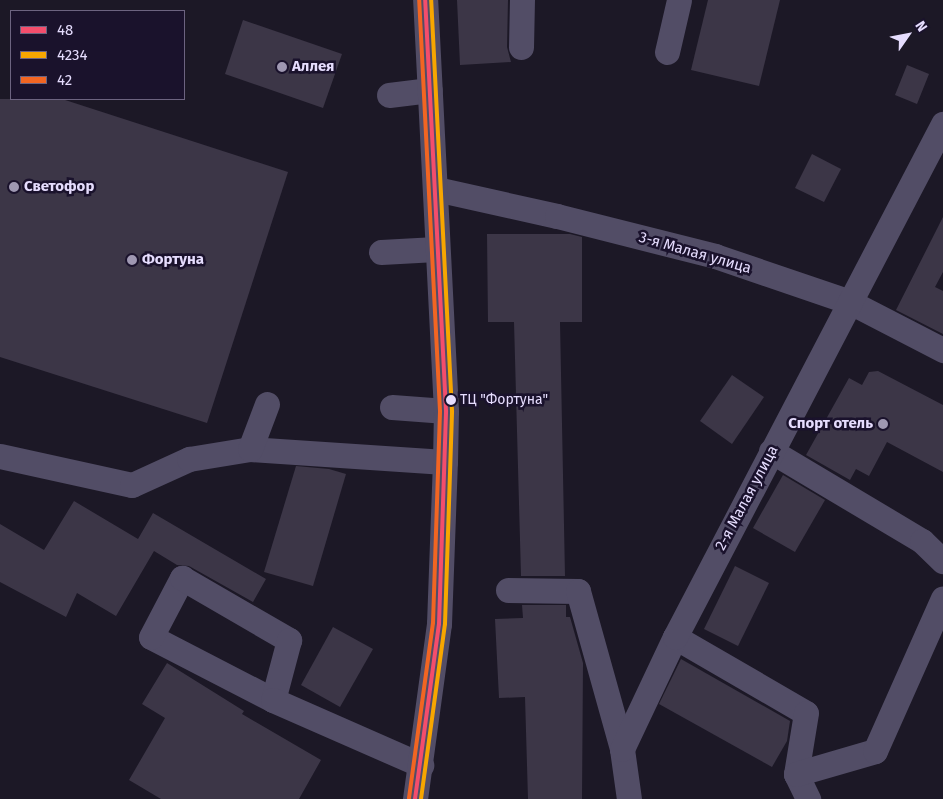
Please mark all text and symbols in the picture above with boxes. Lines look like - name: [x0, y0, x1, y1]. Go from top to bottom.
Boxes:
- legend: [10, 10, 185, 100]
- north arrow: [883, 10, 933, 60]
- text: N: [911, 18, 931, 35]
- text: 48: [57, 21, 73, 39]
- text: 4234: [57, 46, 87, 64]
- place label: Аллея: [292, 58, 334, 76]
- marker: Аллея: [276, 61, 288, 73]
- text: 42: [57, 71, 72, 89]
- place label: Светофор: [24, 178, 94, 196]
- marker: Светофор: [8, 181, 20, 193]
- street label: 3-я Малая улица: [637, 228, 753, 278]
- place label: Фортуна: [142, 251, 204, 269]
- marker: Фортуна: [126, 254, 138, 266]
- place label: ТЦ "Фортуна": [460, 392, 548, 408]
- marker: ТЦ "Фортуна": [446, 395, 456, 405]
- place label: Спорт отель: [788, 415, 873, 433]
- marker: Спорт отель: [877, 418, 889, 430]
- street label: 2-я Малая улица: [712, 442, 782, 554]

